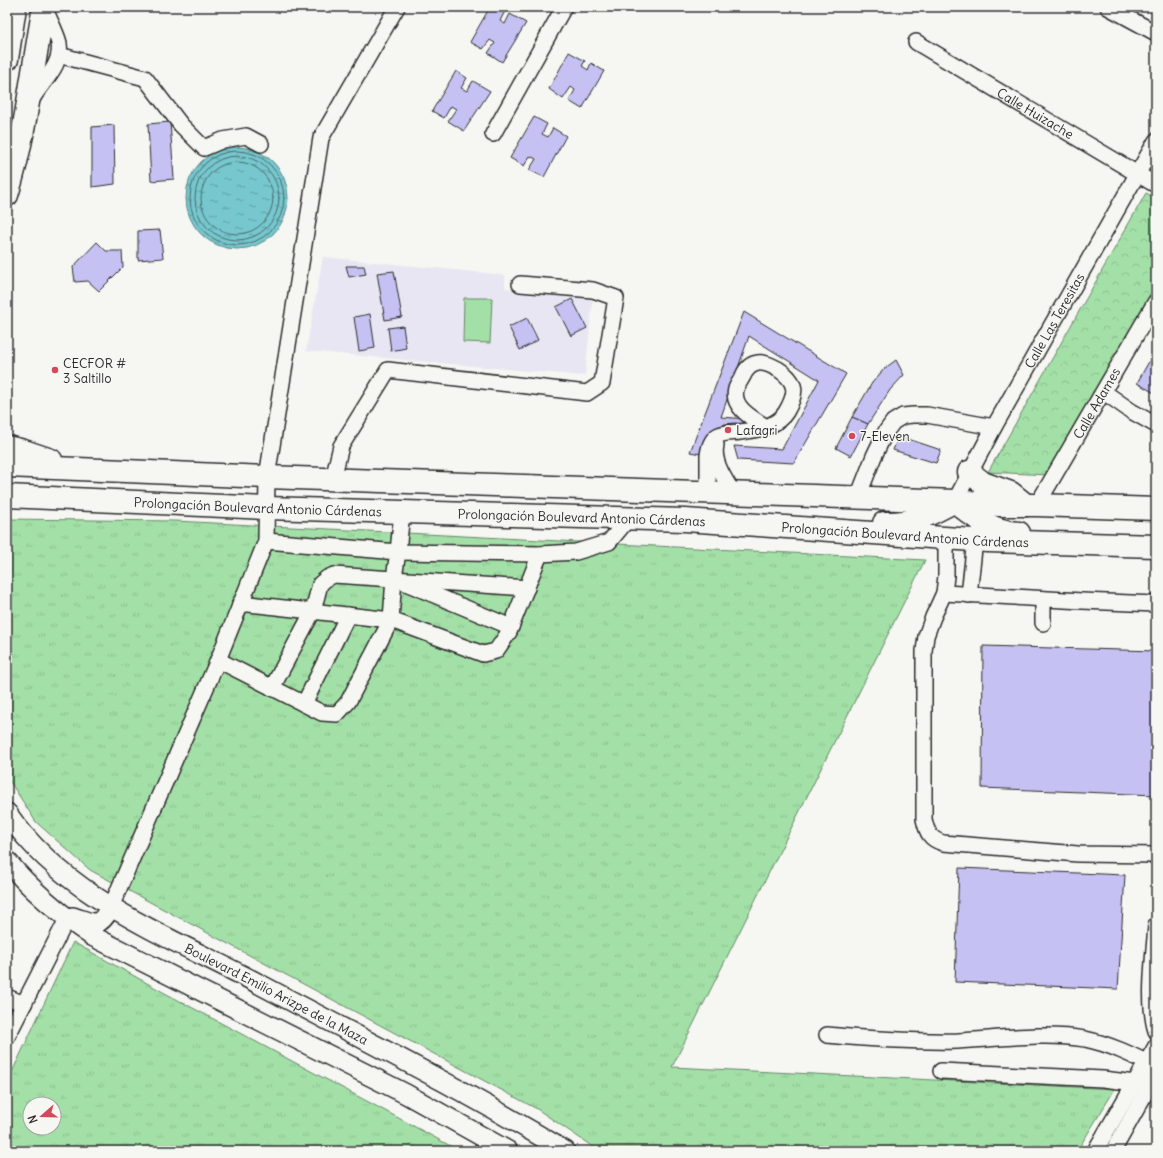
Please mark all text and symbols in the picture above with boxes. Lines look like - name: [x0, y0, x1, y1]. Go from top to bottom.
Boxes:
- street label: Calle Huizache: [994, 84, 1077, 143]
- street label: Calle Las Teresitas: [1021, 270, 1088, 371]
- place label: CECFOR # 3 Saltillo: [63, 355, 126, 387]
- marker: CECFOR # 3 Saltillo: [50, 365, 60, 375]
- street label: Calle Adames: [1069, 365, 1124, 442]
- place label: Lafagri: [736, 422, 777, 439]
- marker: Lafagri: [723, 425, 733, 435]
- place label: 7-Eleven: [860, 428, 910, 445]
- marker: 7-Eleven: [847, 431, 857, 441]
- street label: Prolongación Boulevard Antonio Cárdenas: [133, 494, 382, 520]
- street label: Prolongación Boulevard Antonio Cárdenas: [457, 505, 706, 530]
- street label: Prolongación Boulevard Antonio Cárdenas: [781, 519, 1029, 551]
- street label: Boulevard Emilio Arizpe de la Maza: [182, 940, 371, 1049]
- north arrow: [22, 1096, 62, 1136]
- text: N: [25, 1113, 40, 1125]

